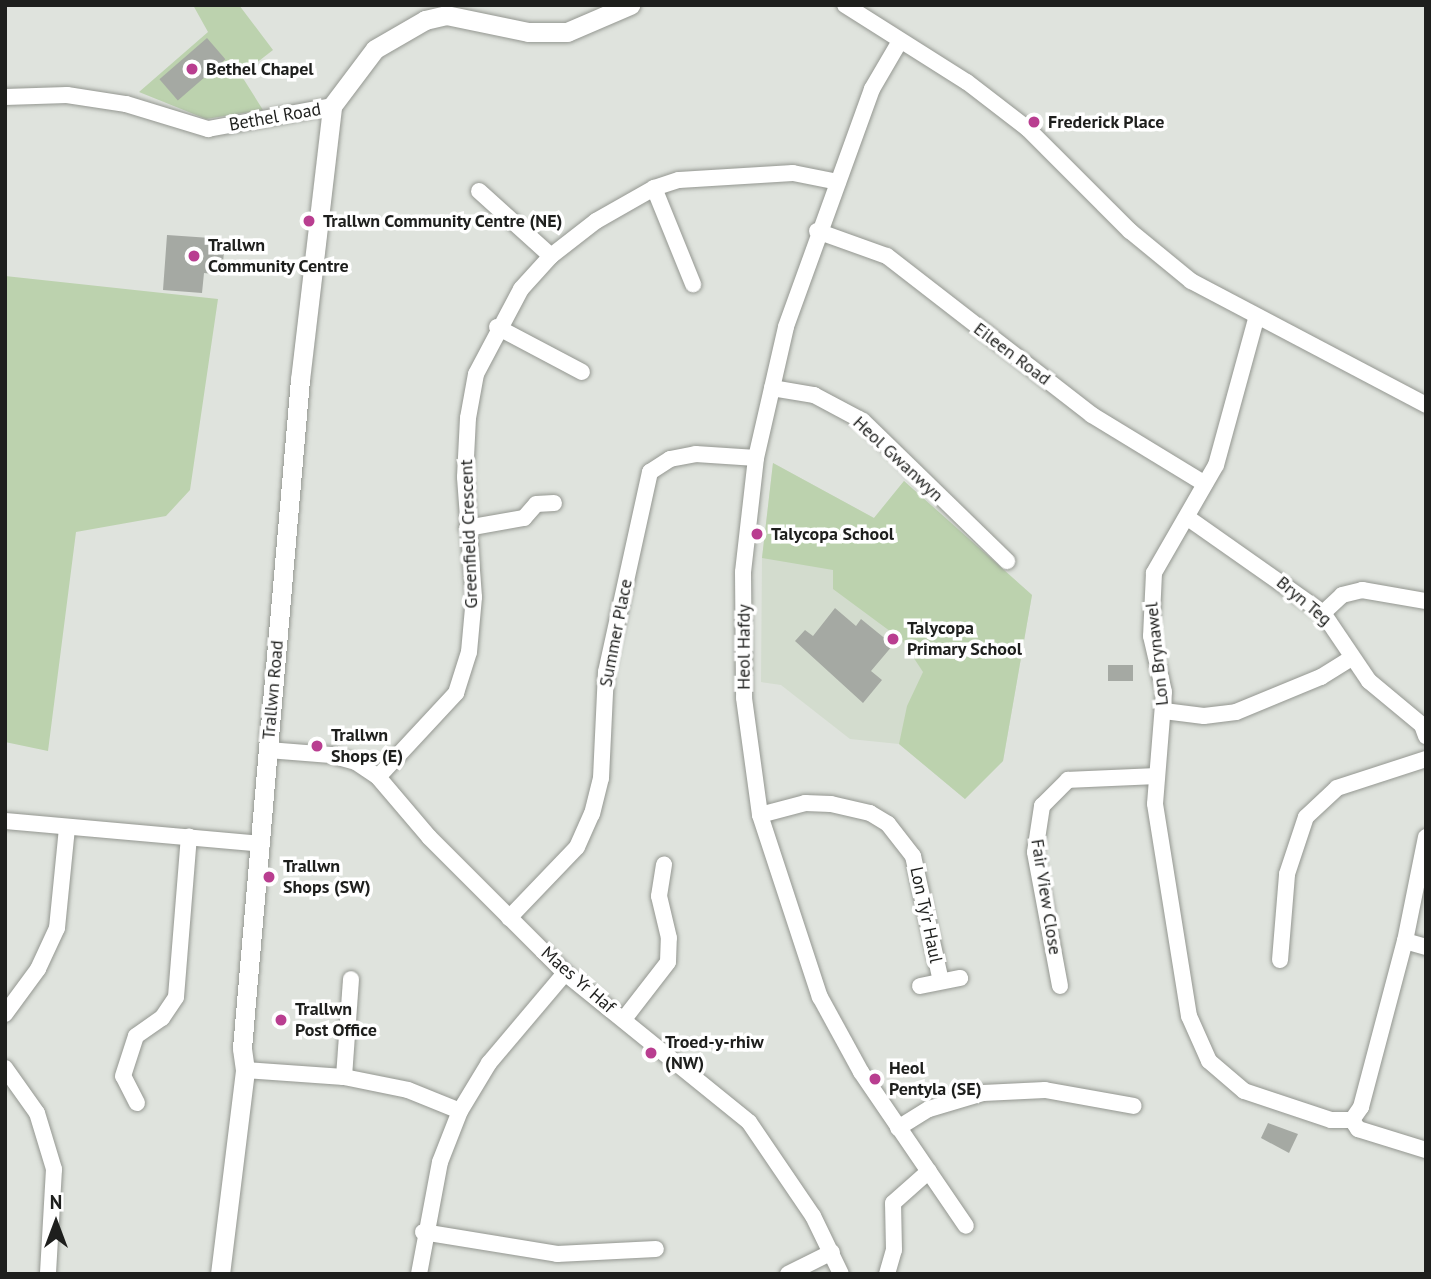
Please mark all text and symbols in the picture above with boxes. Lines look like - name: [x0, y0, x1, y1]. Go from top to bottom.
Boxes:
- place label: Bethel Chapel: [206, 58, 314, 80]
- marker: Bethel Chapel: [184, 61, 200, 77]
- street label: Bethel Road: [227, 98, 323, 136]
- place label: Frederick Place: [1048, 111, 1165, 133]
- marker: Frederick Place: [1026, 114, 1042, 130]
- place label: Trallwn Community Centre (NE): [323, 210, 564, 232]
- marker: Trallwn Community Centre (NE): [301, 213, 317, 229]
- place label: Trallwn Community Centre: [208, 235, 350, 278]
- marker: Trallwn Community Centre: [186, 248, 202, 264]
- street label: Eileen Road: [969, 318, 1055, 390]
- street label: Heol Gwanwyn: [848, 412, 948, 506]
- street label: Greenfield Crescent: [456, 459, 482, 609]
- place label: Talycopa School: [771, 523, 894, 545]
- marker: Talycopa School: [749, 526, 765, 542]
- street label: Bryn Teg: [1272, 572, 1336, 630]
- street label: Summer Place: [595, 577, 637, 689]
- street label: Lon Brynawel: [1141, 601, 1173, 707]
- street label: Heol Hafdy: [733, 604, 755, 690]
- place label: Talycopa Primary School: [907, 618, 1023, 660]
- marker: Talycopa Primary School: [885, 631, 901, 647]
- street label: Trallwn Road: [258, 639, 288, 741]
- place label: Trallwn Shops (E): [331, 725, 403, 768]
- marker: Trallwn Shops (E): [309, 738, 325, 754]
- street label: Fair View Close: [1026, 837, 1066, 957]
- place label: Trallwn Shops (SW): [283, 856, 371, 898]
- street label: Lon Ty'r Haul: [905, 865, 947, 965]
- marker: Trallwn Shops (SW): [261, 869, 277, 885]
- street label: Maes Yr Haf: [537, 942, 619, 1018]
- place label: Trallwn Post Office: [295, 999, 377, 1042]
- marker: Trallwn Post Office: [273, 1012, 289, 1028]
- place label: Troed-y-rhiw (NW): [665, 1032, 764, 1074]
- marker: Troed-y-rhiw (NW): [643, 1045, 659, 1061]
- place label: Heol Pentyla (SE): [889, 1058, 982, 1100]
- marker: Heol Pentyla (SE): [867, 1071, 883, 1087]
- north arrow: [21, 1188, 91, 1258]
- text: N: [50, 1190, 62, 1214]

